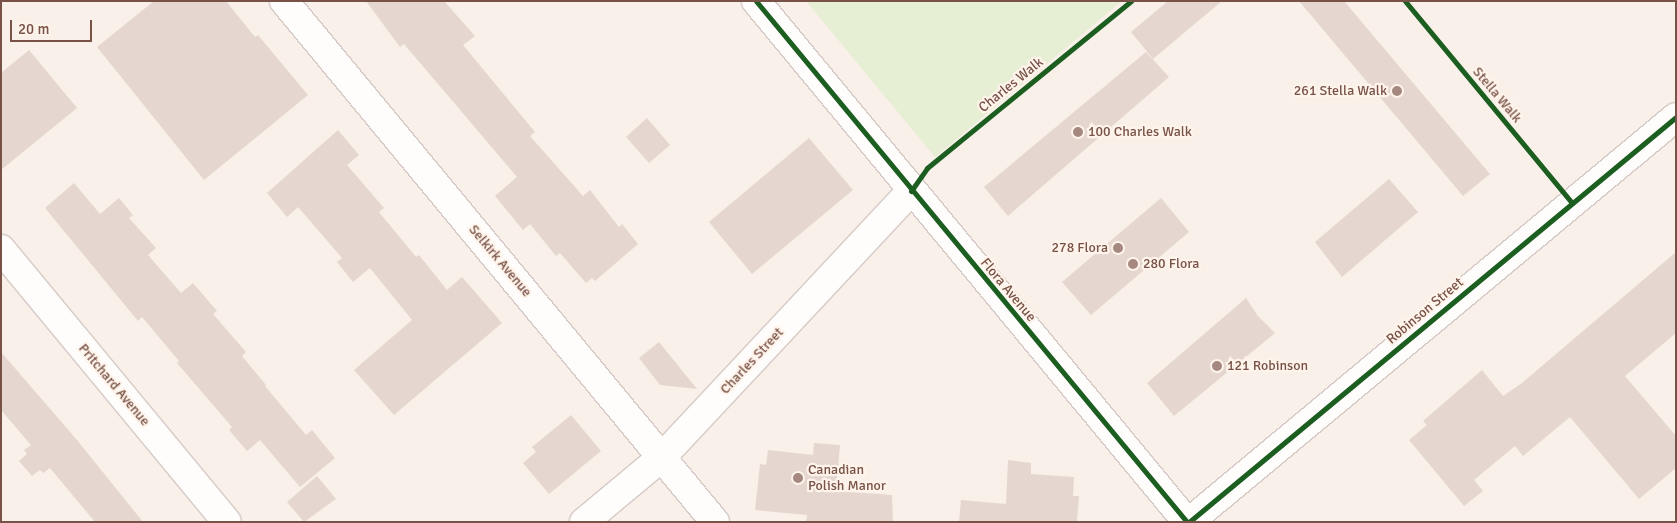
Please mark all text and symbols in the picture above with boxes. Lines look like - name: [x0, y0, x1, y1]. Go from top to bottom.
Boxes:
- scale bar: [12, 10, 95, 42]
- text: 20 m: [18, 20, 49, 38]
- street label: Charles Walk: [975, 54, 1047, 116]
- street label: Stella Walk: [1469, 64, 1525, 126]
- place label: 261 Stella Walk: [1294, 83, 1387, 99]
- marker: 261 Stella Walk: [1391, 85, 1403, 97]
- place label: 100 Charles Walk: [1088, 124, 1192, 140]
- marker: 100 Charles Walk: [1072, 126, 1084, 138]
- street label: Selkirk Avenue: [465, 222, 535, 300]
- place label: 278 Flora: [1052, 240, 1108, 256]
- marker: 278 Flora: [1112, 242, 1124, 254]
- street label: Flora Avenue: [977, 255, 1039, 325]
- place label: 280 Flora: [1143, 256, 1199, 272]
- marker: 280 Flora: [1127, 258, 1139, 270]
- street label: Robinson Street: [1383, 274, 1467, 348]
- street label: Charles Street: [717, 324, 787, 398]
- street label: Pritchard Avenue: [75, 340, 153, 430]
- place label: 121 Robinson: [1227, 358, 1308, 374]
- marker: 121 Robinson: [1211, 360, 1223, 372]
- place label: Canadian Polish Manor: [808, 462, 886, 494]
- marker: Canadian Polish Manor: [792, 472, 804, 484]

